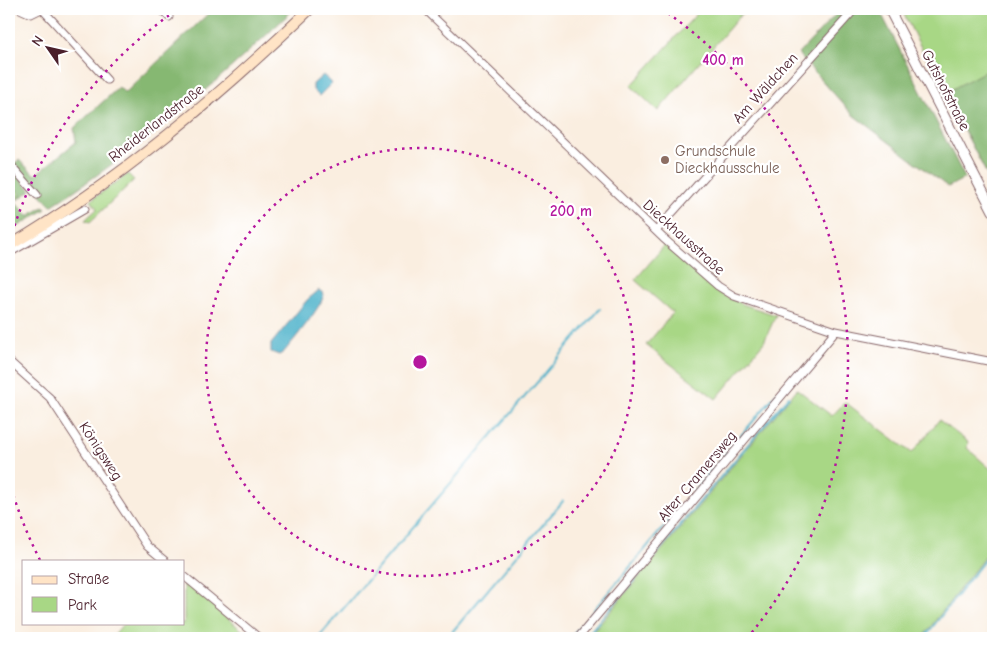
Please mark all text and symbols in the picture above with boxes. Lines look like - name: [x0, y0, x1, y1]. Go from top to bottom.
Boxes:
- north arrow: [22, 22, 72, 72]
- text: N: [28, 32, 47, 50]
- street label: Gutshofstraße: [918, 47, 974, 134]
- street label: Am Wäldchen: [729, 49, 801, 127]
- text: 400 m: [702, 51, 744, 69]
- street label: Rheiderlandstraße: [105, 80, 208, 166]
- place label: Grundschule Dieckhausschule: [675, 142, 780, 177]
- marker: Grundschule Dieckhausschule: [659, 154, 671, 166]
- street label: Dieckhausstraße: [639, 196, 729, 279]
- text: 200 m: [550, 202, 592, 220]
- centre of rings: [411, 353, 429, 371]
- street label: Königsweg: [75, 418, 127, 484]
- street label: Alter Cramersweg: [654, 427, 740, 525]
- legend: [22, 560, 185, 624]
- text: Straße: [68, 570, 110, 588]
- text: Park: [68, 596, 97, 614]

